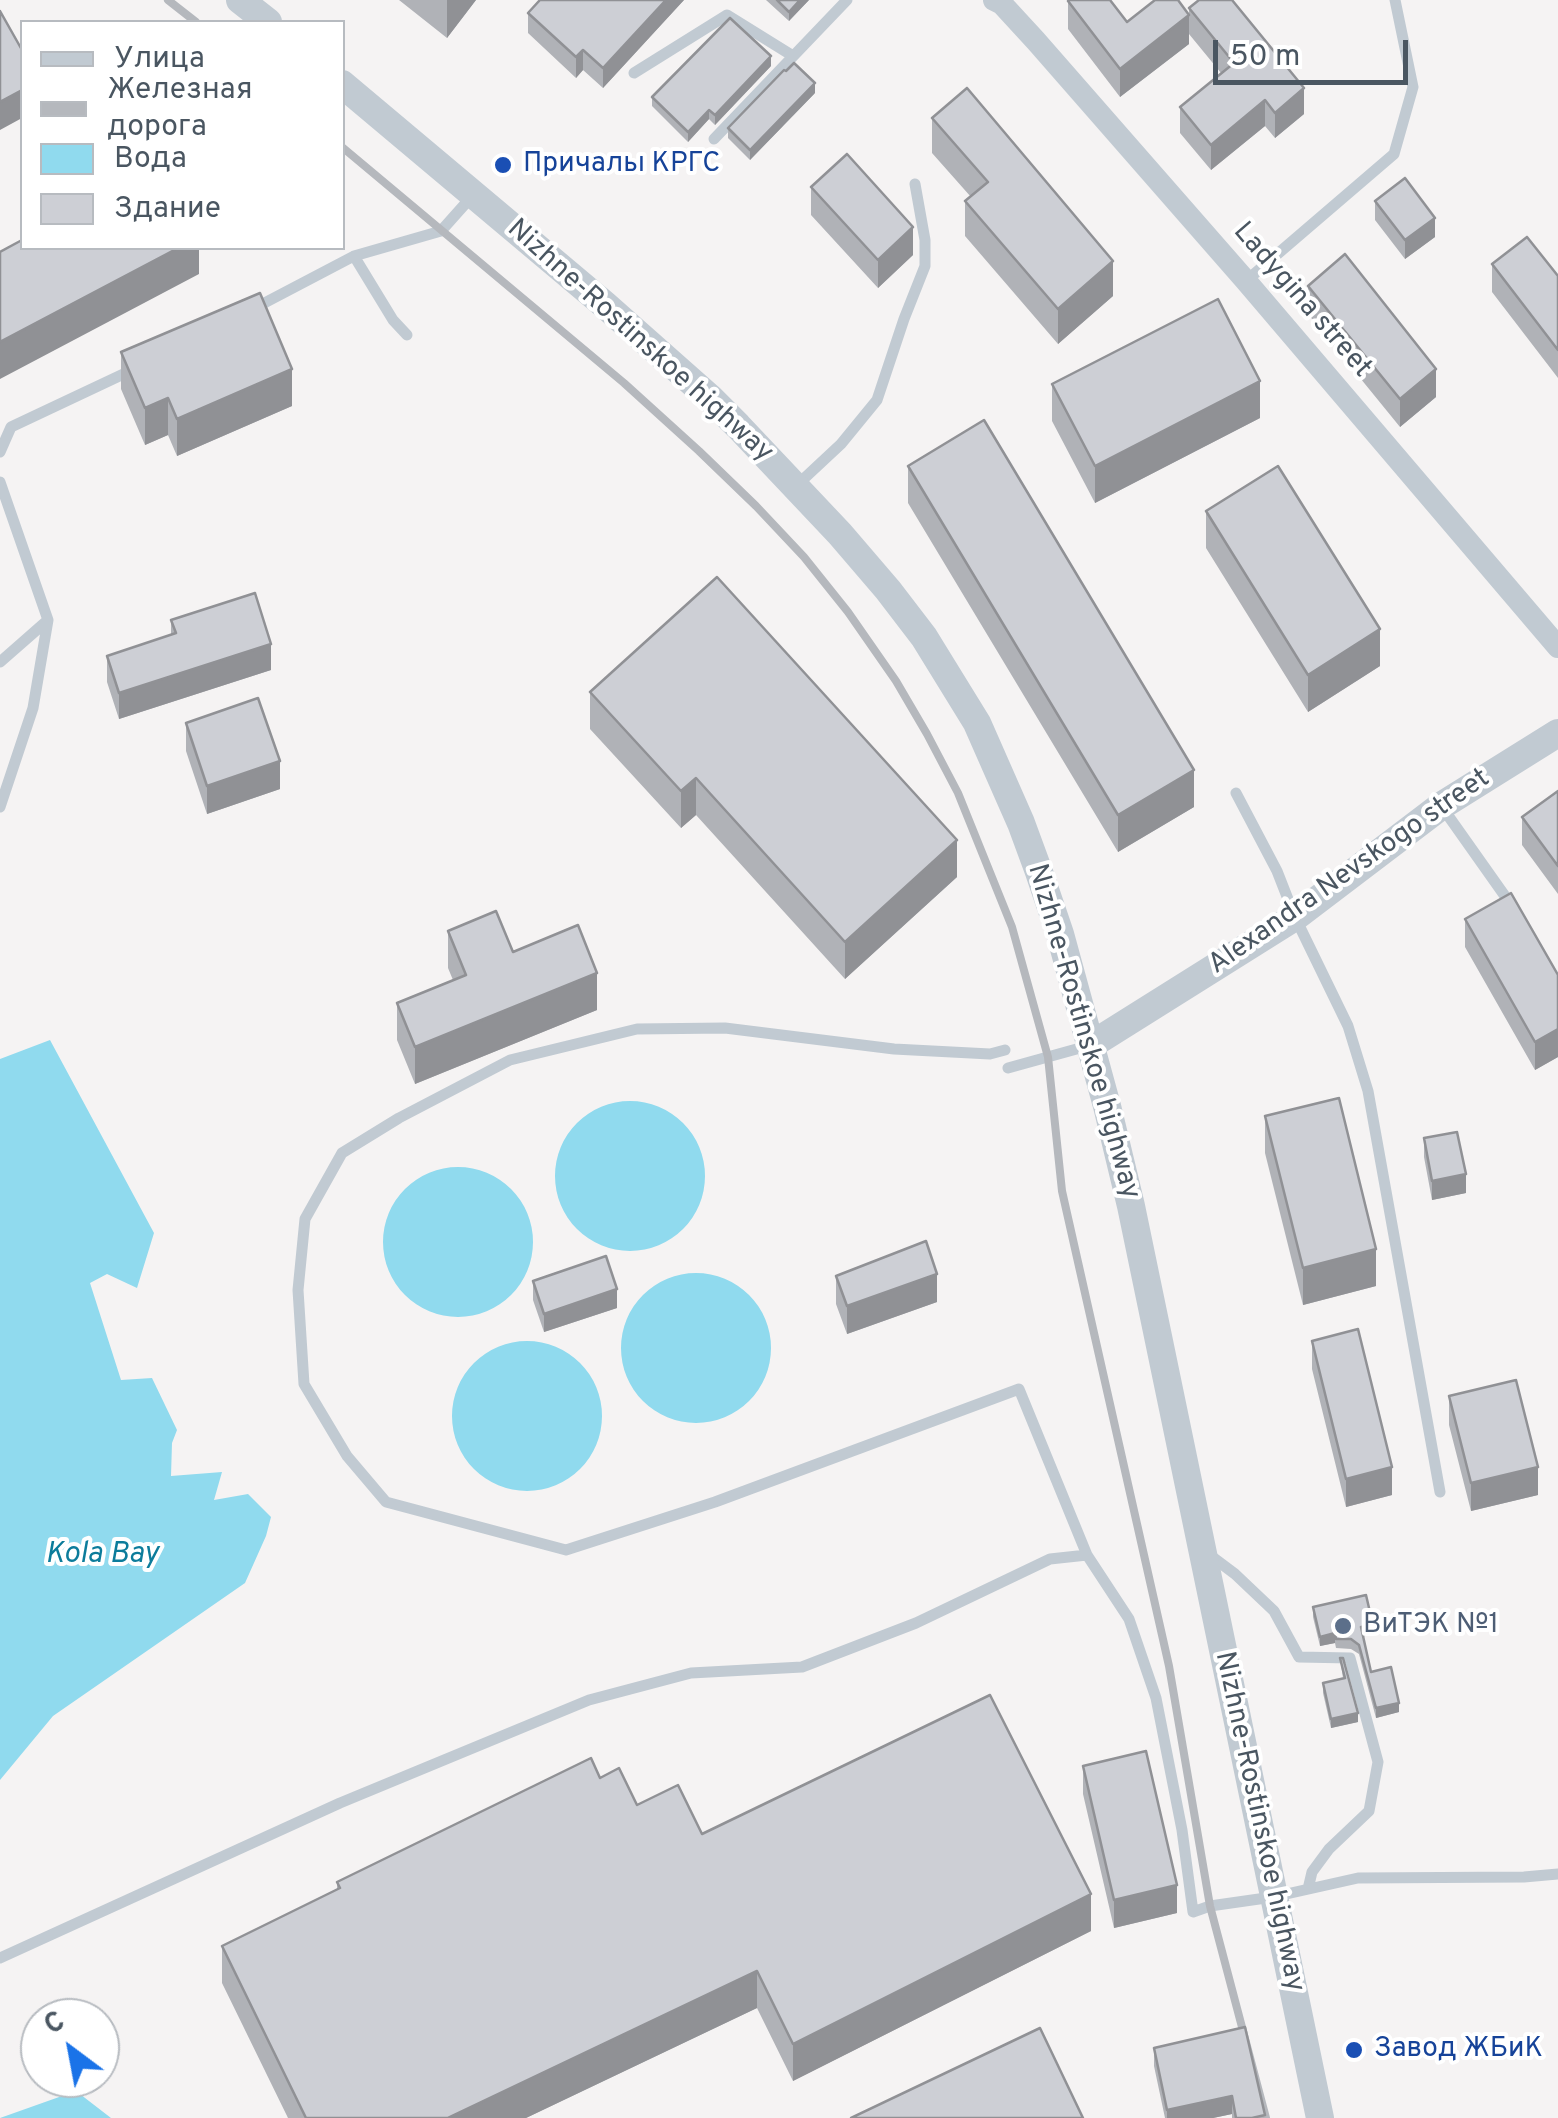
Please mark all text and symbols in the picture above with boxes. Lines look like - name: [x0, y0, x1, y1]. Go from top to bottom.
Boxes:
- legend: [20, 20, 345, 250]
- scale bar: [1218, 20, 1413, 82]
- text: 50 m: [1230, 39, 1300, 76]
- text: Улица: [114, 41, 205, 78]
- text: Железная дорога: [107, 72, 253, 146]
- text: Вода: [114, 141, 187, 178]
- place label: Причалы КРГС: [523, 148, 720, 182]
- marker: Причалы КРГС: [492, 154, 514, 176]
- text: Здание: [114, 191, 221, 228]
- street label: Nizhne-Rostinskoe highway: [499, 213, 779, 471]
- street label: Ladygina street: [1224, 216, 1378, 386]
- street label: Alexandra Nevskogo street: [1203, 763, 1497, 983]
- street label: Nizhne-Rostinskoe highway: [1018, 861, 1146, 1203]
- water label: Kola Bay: [45, 1538, 159, 1574]
- place label: ВиТЭК №1: [1363, 1609, 1499, 1643]
- marker: ВиТЭК №1: [1332, 1615, 1354, 1637]
- street label: Nizhne-Rostinskoe highway: [1206, 1649, 1310, 1995]
- north arrow: [20, 1998, 120, 2098]
- text: С: [38, 2004, 72, 2044]
- place label: Завод ЖБиК: [1374, 2033, 1543, 2067]
- marker: Завод ЖБиК: [1343, 2039, 1365, 2061]

